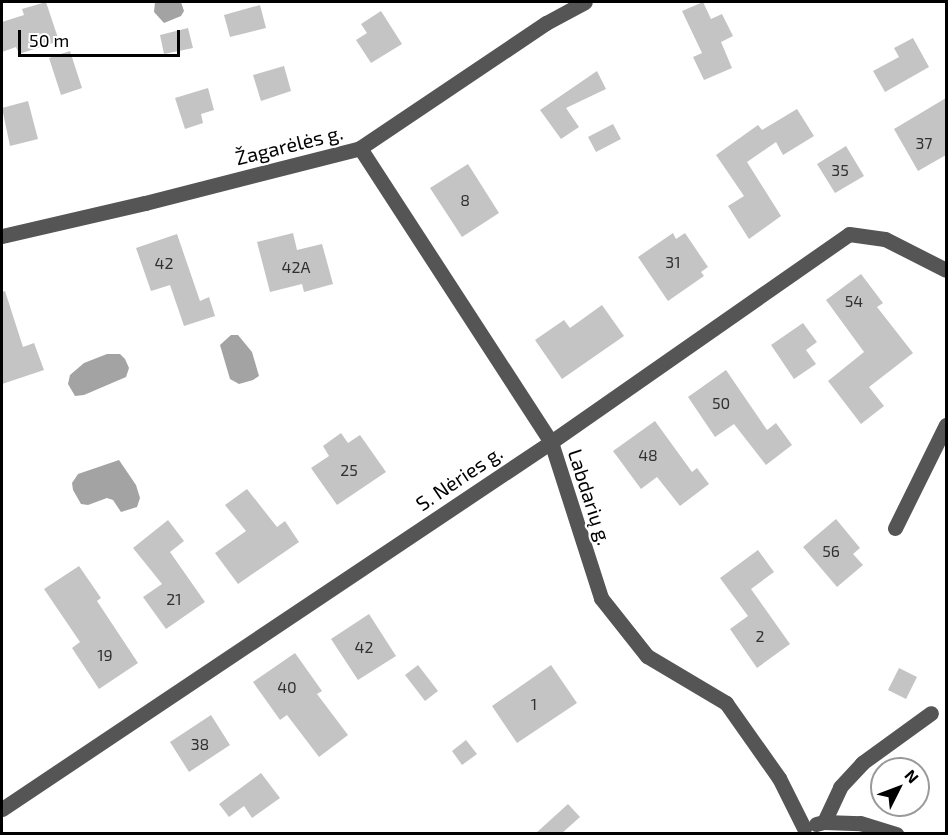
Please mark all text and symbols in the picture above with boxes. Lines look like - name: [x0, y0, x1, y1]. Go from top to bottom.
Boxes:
- scale bar: [21, 18, 183, 56]
- text: 50 m: [29, 29, 69, 51]
- street label: Žagarėlės g.: [233, 120, 345, 170]
- house number: 37: [915, 133, 933, 153]
- house number: 35: [831, 160, 849, 180]
- house number: 8: [460, 190, 470, 210]
- house number: 31: [665, 252, 681, 272]
- house number: 42: [155, 253, 173, 273]
- house number: 42A: [282, 257, 310, 277]
- house number: 54: [845, 291, 863, 311]
- house number: 50: [712, 393, 730, 413]
- street label: S. Nėries g.: [411, 440, 507, 516]
- house number: 48: [638, 445, 658, 465]
- street label: Labdarių g.: [563, 446, 617, 548]
- house number: 25: [340, 460, 358, 480]
- house number: 56: [822, 541, 840, 561]
- house number: 21: [166, 589, 182, 609]
- house number: 2: [756, 626, 764, 646]
- house number: 42: [355, 637, 373, 657]
- house number: 19: [97, 645, 113, 665]
- house number: 40: [277, 677, 297, 697]
- house number: 1: [531, 694, 537, 714]
- house number: 38: [191, 734, 209, 754]
- north arrow: [870, 757, 930, 817]
- text: N: [901, 765, 923, 787]

